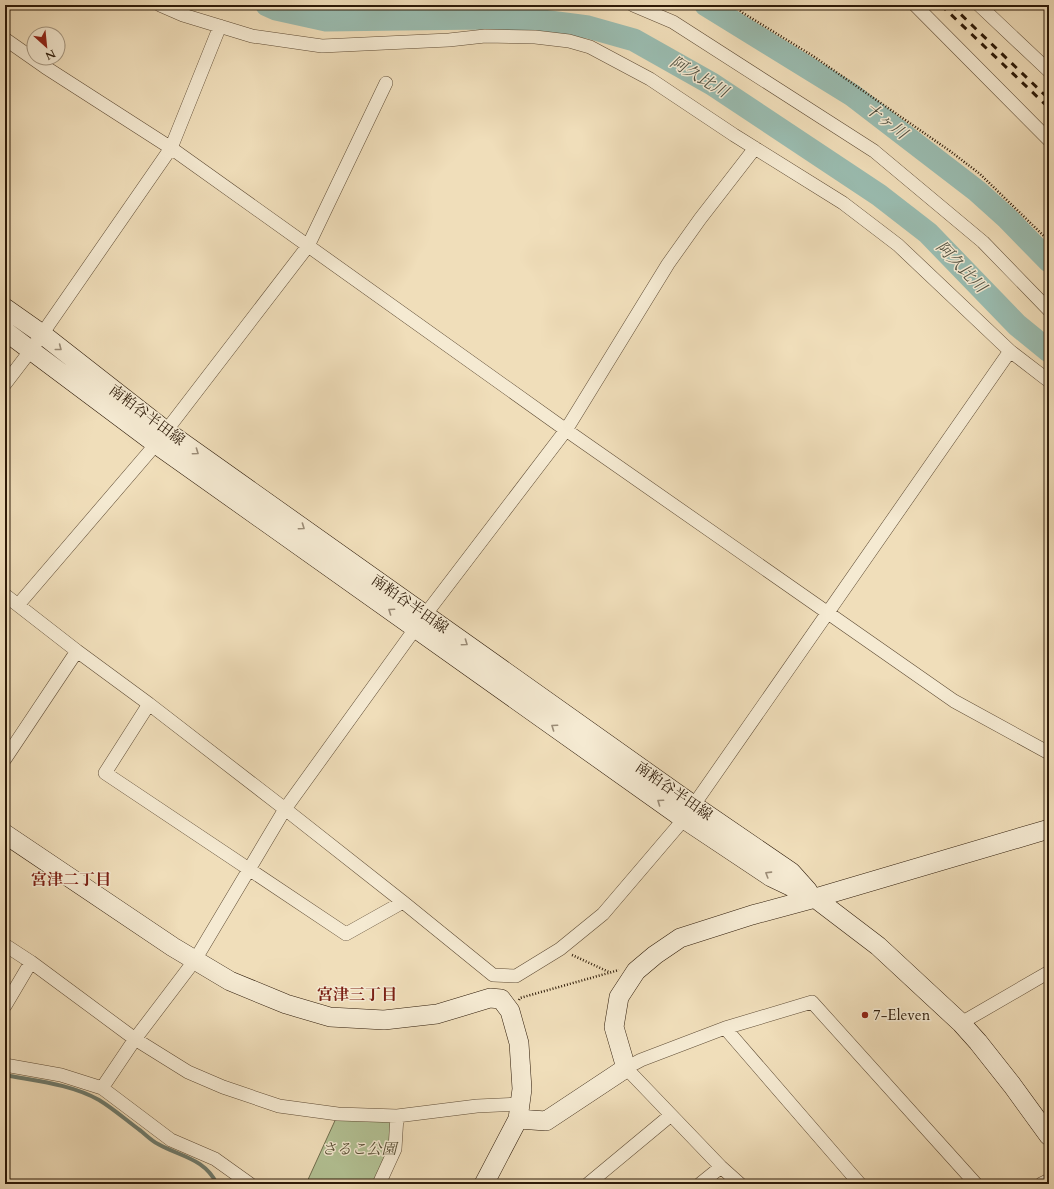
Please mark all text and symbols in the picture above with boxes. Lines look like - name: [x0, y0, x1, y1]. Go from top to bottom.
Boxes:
- north arrow: [26, 26, 66, 66]
- text: N: [42, 46, 58, 64]
- water label: 阿久比川: [666, 51, 734, 104]
- water label: 十ヶ川: [860, 98, 913, 146]
- water label: 阿久比川: [931, 236, 993, 299]
- one-way arrow: [55, 343, 62, 350]
- street label: 南粕谷半田線: [105, 380, 189, 450]
- one-way arrow: [192, 447, 199, 455]
- one-way arrow: [298, 522, 305, 530]
- street label: 南粕谷半田線: [367, 570, 453, 638]
- one-way arrow: [388, 609, 395, 616]
- one-way arrow: [461, 638, 468, 646]
- one-way arrow: [551, 724, 558, 731]
- street label: 南粕谷半田線: [631, 757, 717, 825]
- one-way arrow: [657, 799, 664, 807]
- district label: 宮津二丁目: [31, 869, 111, 891]
- one-way arrow: [765, 872, 772, 879]
- district label: 宮津三丁目: [317, 984, 397, 1006]
- place label: 7-Eleven: [873, 1005, 931, 1025]
- marker: 7-Eleven: [860, 1010, 870, 1020]
- park label: さるこ公園: [321, 1139, 399, 1159]

